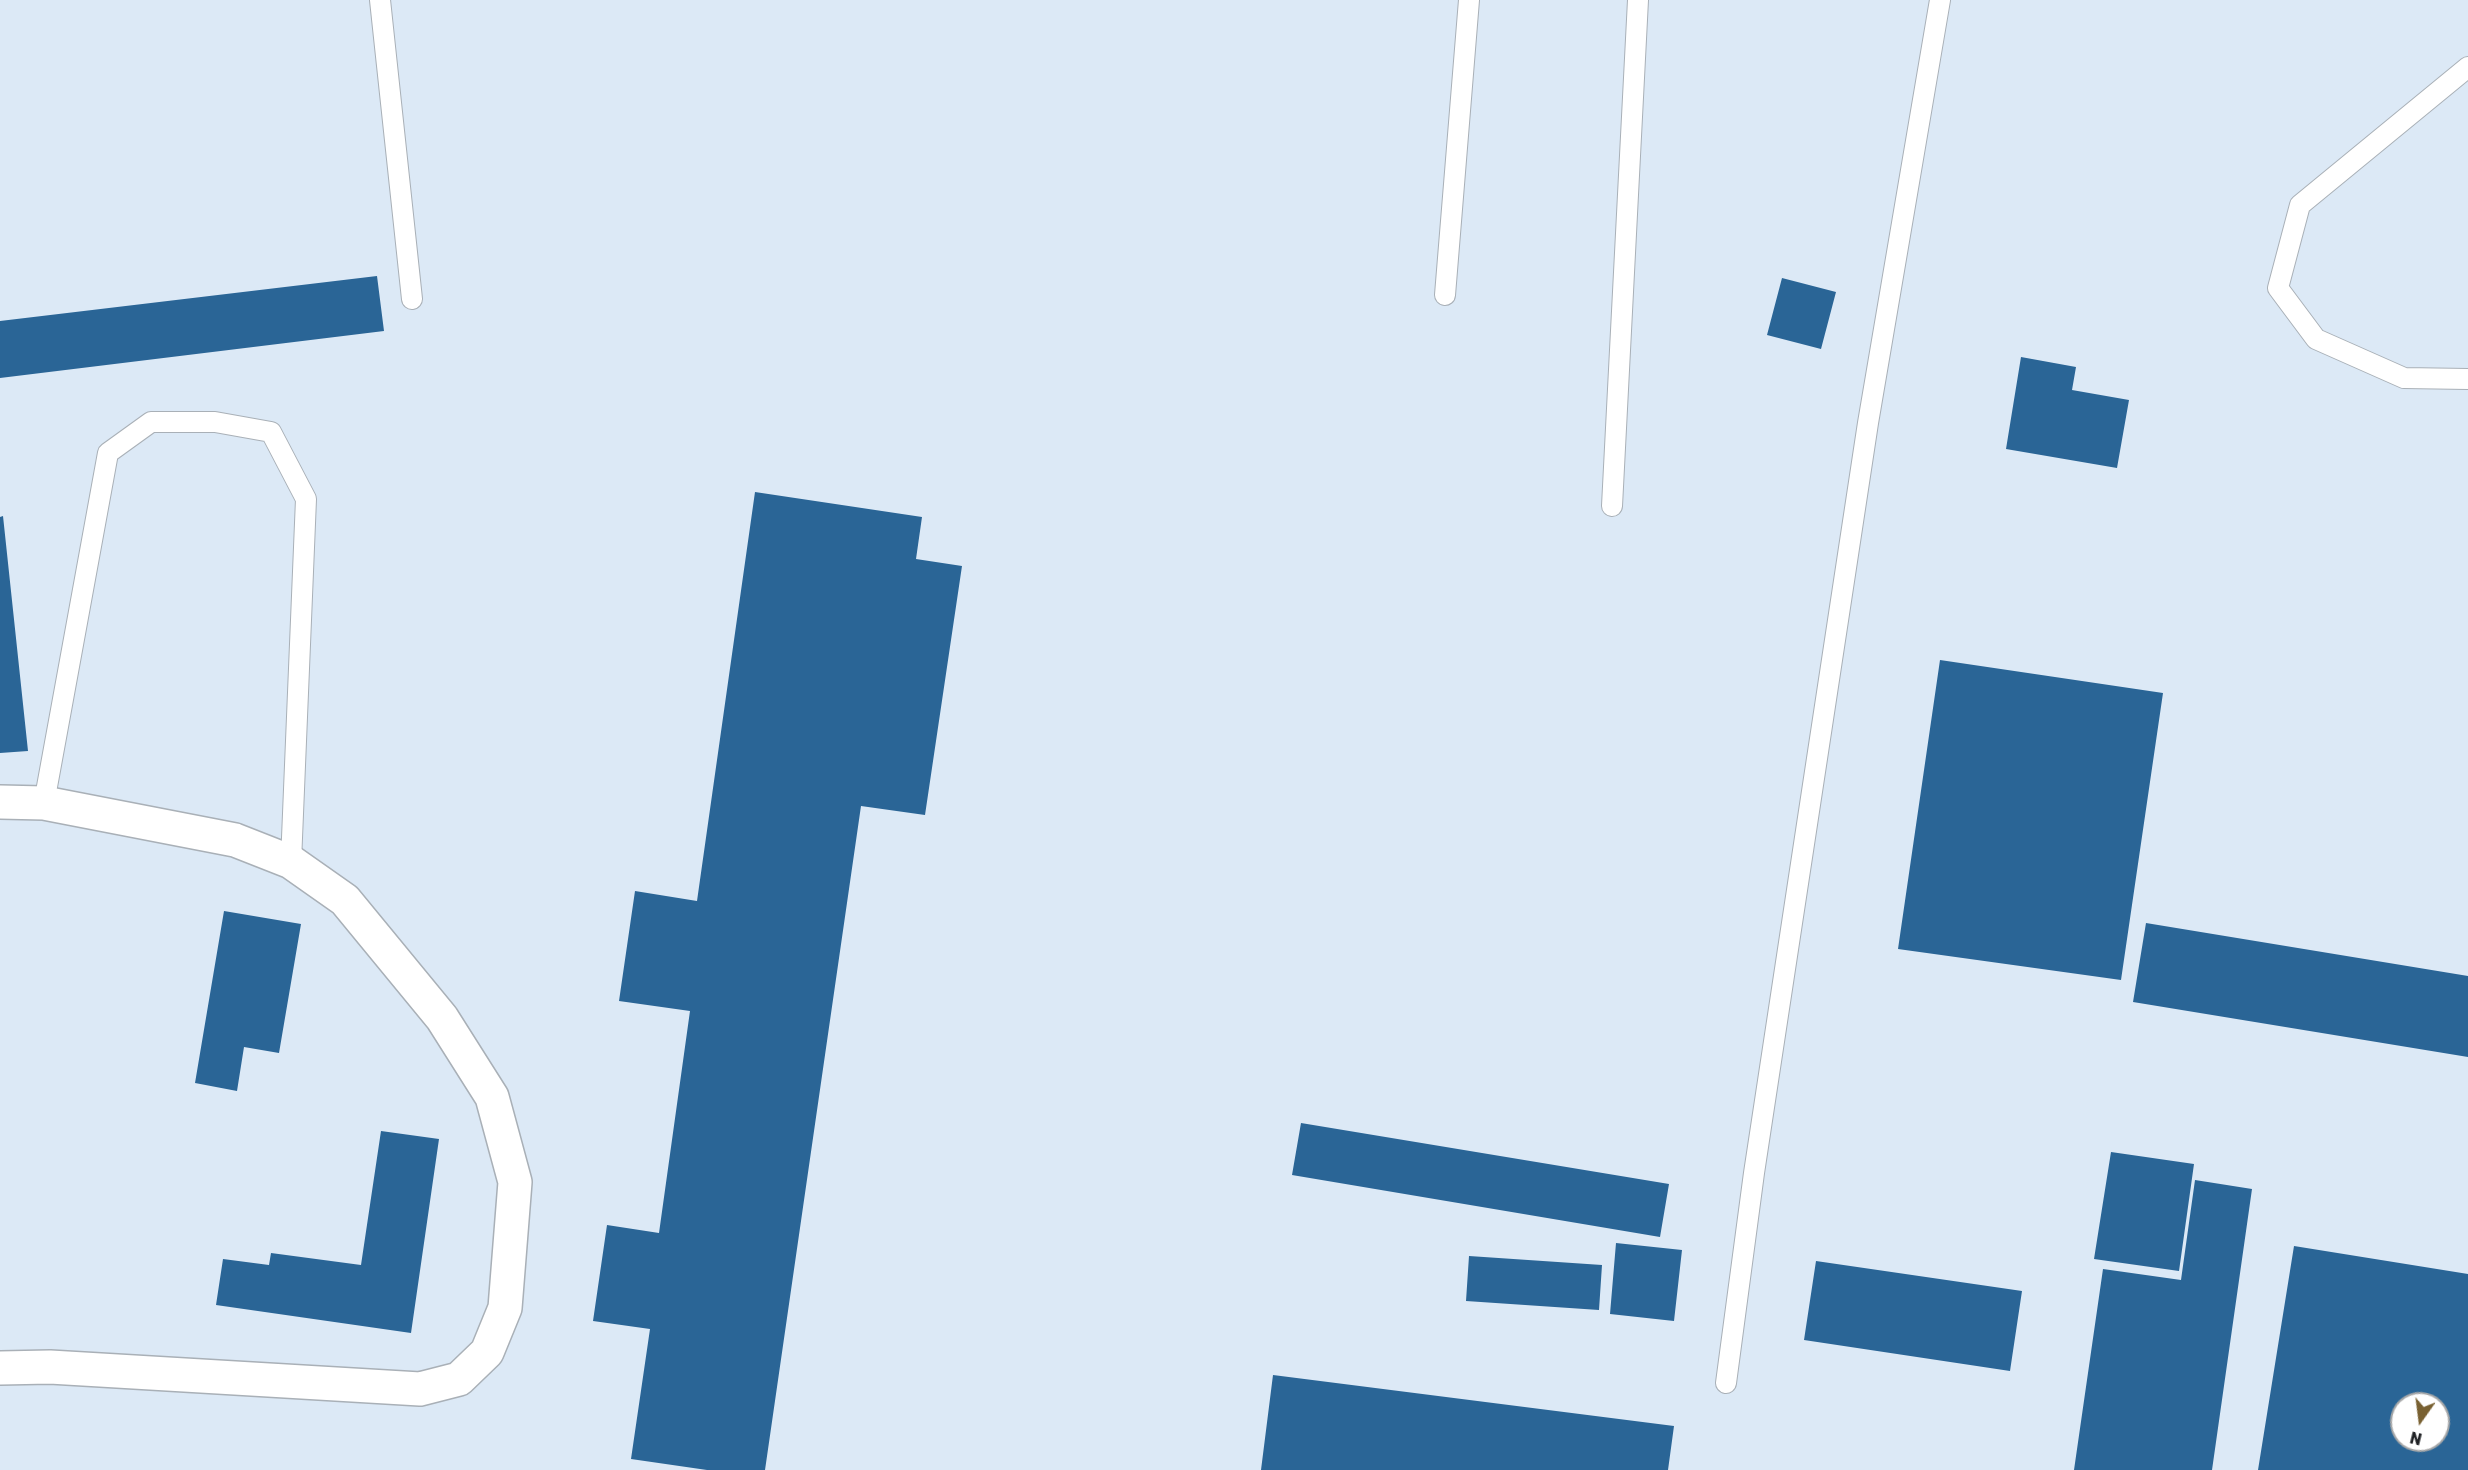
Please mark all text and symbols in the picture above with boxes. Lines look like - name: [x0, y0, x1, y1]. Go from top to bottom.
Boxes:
- north arrow: [2390, 1392, 2450, 1452]
- text: N: [2408, 1427, 2424, 1449]

